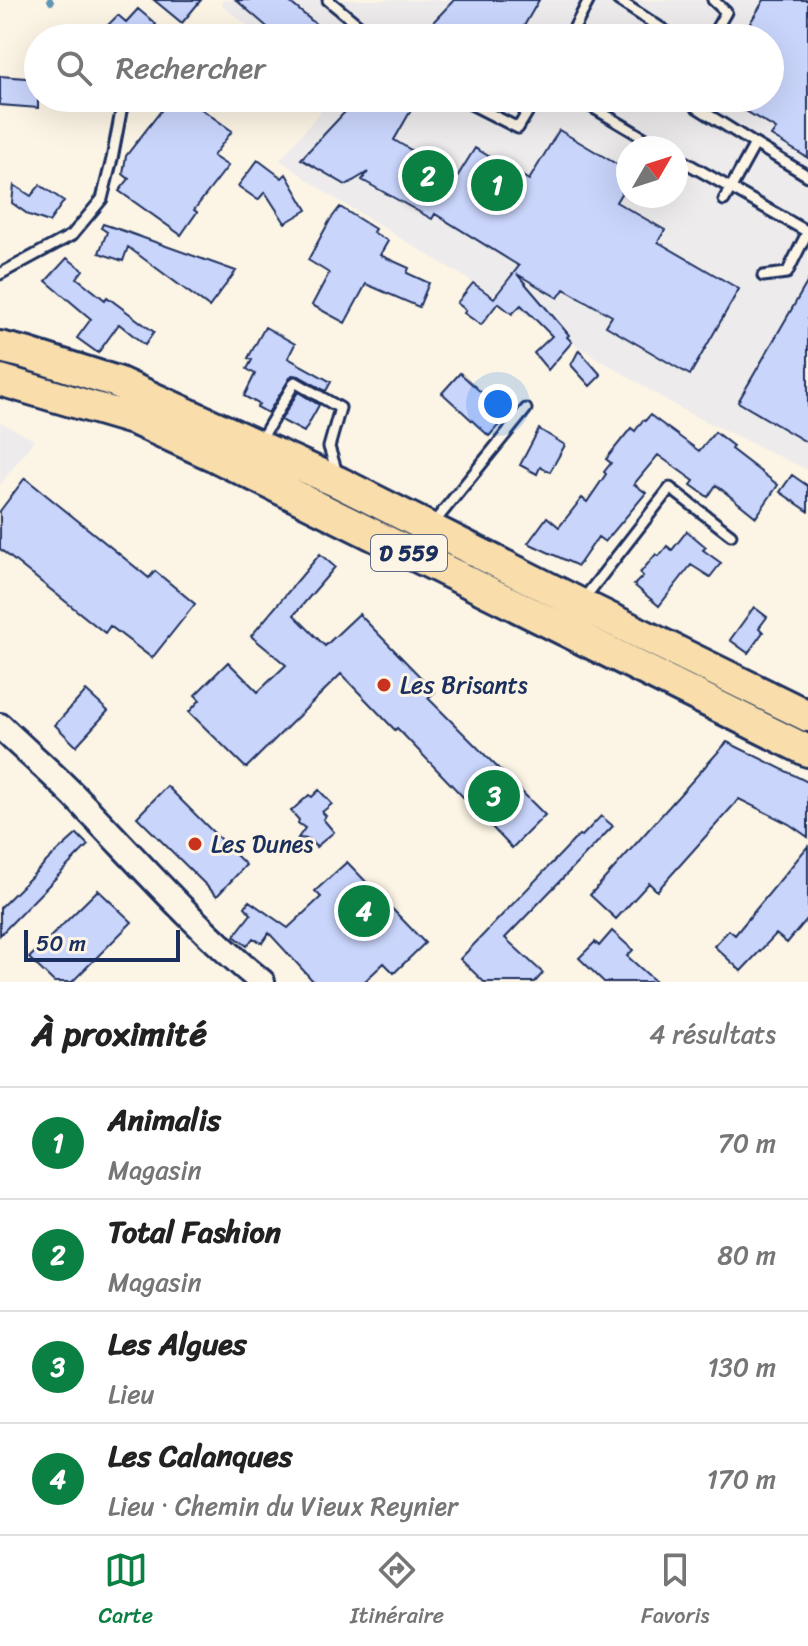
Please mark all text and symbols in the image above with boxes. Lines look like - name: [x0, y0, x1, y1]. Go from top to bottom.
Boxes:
- search box: [24, 24, 784, 112]
- text: Rechercher: [116, 41, 266, 95]
- icon: search: [52, 46, 96, 90]
- north arrow: [616, 136, 688, 208]
- pin: 2: [402, 146, 454, 206]
- pin: 1: [471, 155, 523, 215]
- your location: [478, 384, 518, 424]
- road number: D 559: [371, 535, 447, 571]
- place label: Les Brisants: [400, 664, 528, 706]
- marker: Les Brisants: [375, 676, 393, 694]
- pin: 3: [468, 766, 520, 826]
- place label: Les Dunes: [211, 823, 313, 865]
- marker: Les Dunes: [186, 835, 204, 853]
- pin: 4: [338, 881, 390, 941]
- text: 50 m: [36, 924, 86, 963]
- scale bar: [24, 926, 180, 962]
- text: À proximité: [32, 1004, 207, 1064]
- text: 4 résultats: [649, 1011, 776, 1057]
- text: Animalis: [108, 1093, 221, 1147]
- text: 1: [52, 1120, 64, 1166]
- text: 70 m: [718, 1120, 776, 1166]
- text: Magasin: [108, 1147, 202, 1193]
- text: Total Fashion: [108, 1205, 281, 1259]
- text: 2: [50, 1232, 66, 1278]
- text: 80 m: [717, 1232, 776, 1278]
- text: Magasin: [108, 1259, 202, 1305]
- text: Les Algues: [108, 1317, 247, 1371]
- text: 3: [51, 1344, 65, 1390]
- text: 130 m: [707, 1344, 776, 1390]
- text: Lieu: [108, 1371, 155, 1417]
- text: Les Calanques: [108, 1429, 292, 1483]
- text: 4: [50, 1456, 66, 1502]
- text: 170 m: [707, 1456, 776, 1502]
- text: Lieu · Chemin du Vieux Reynier: [108, 1483, 458, 1529]
- tab: Carte: [98, 1548, 153, 1635]
- tab: Itinéraire: [350, 1548, 444, 1635]
- tab: Favoris: [641, 1548, 710, 1635]

